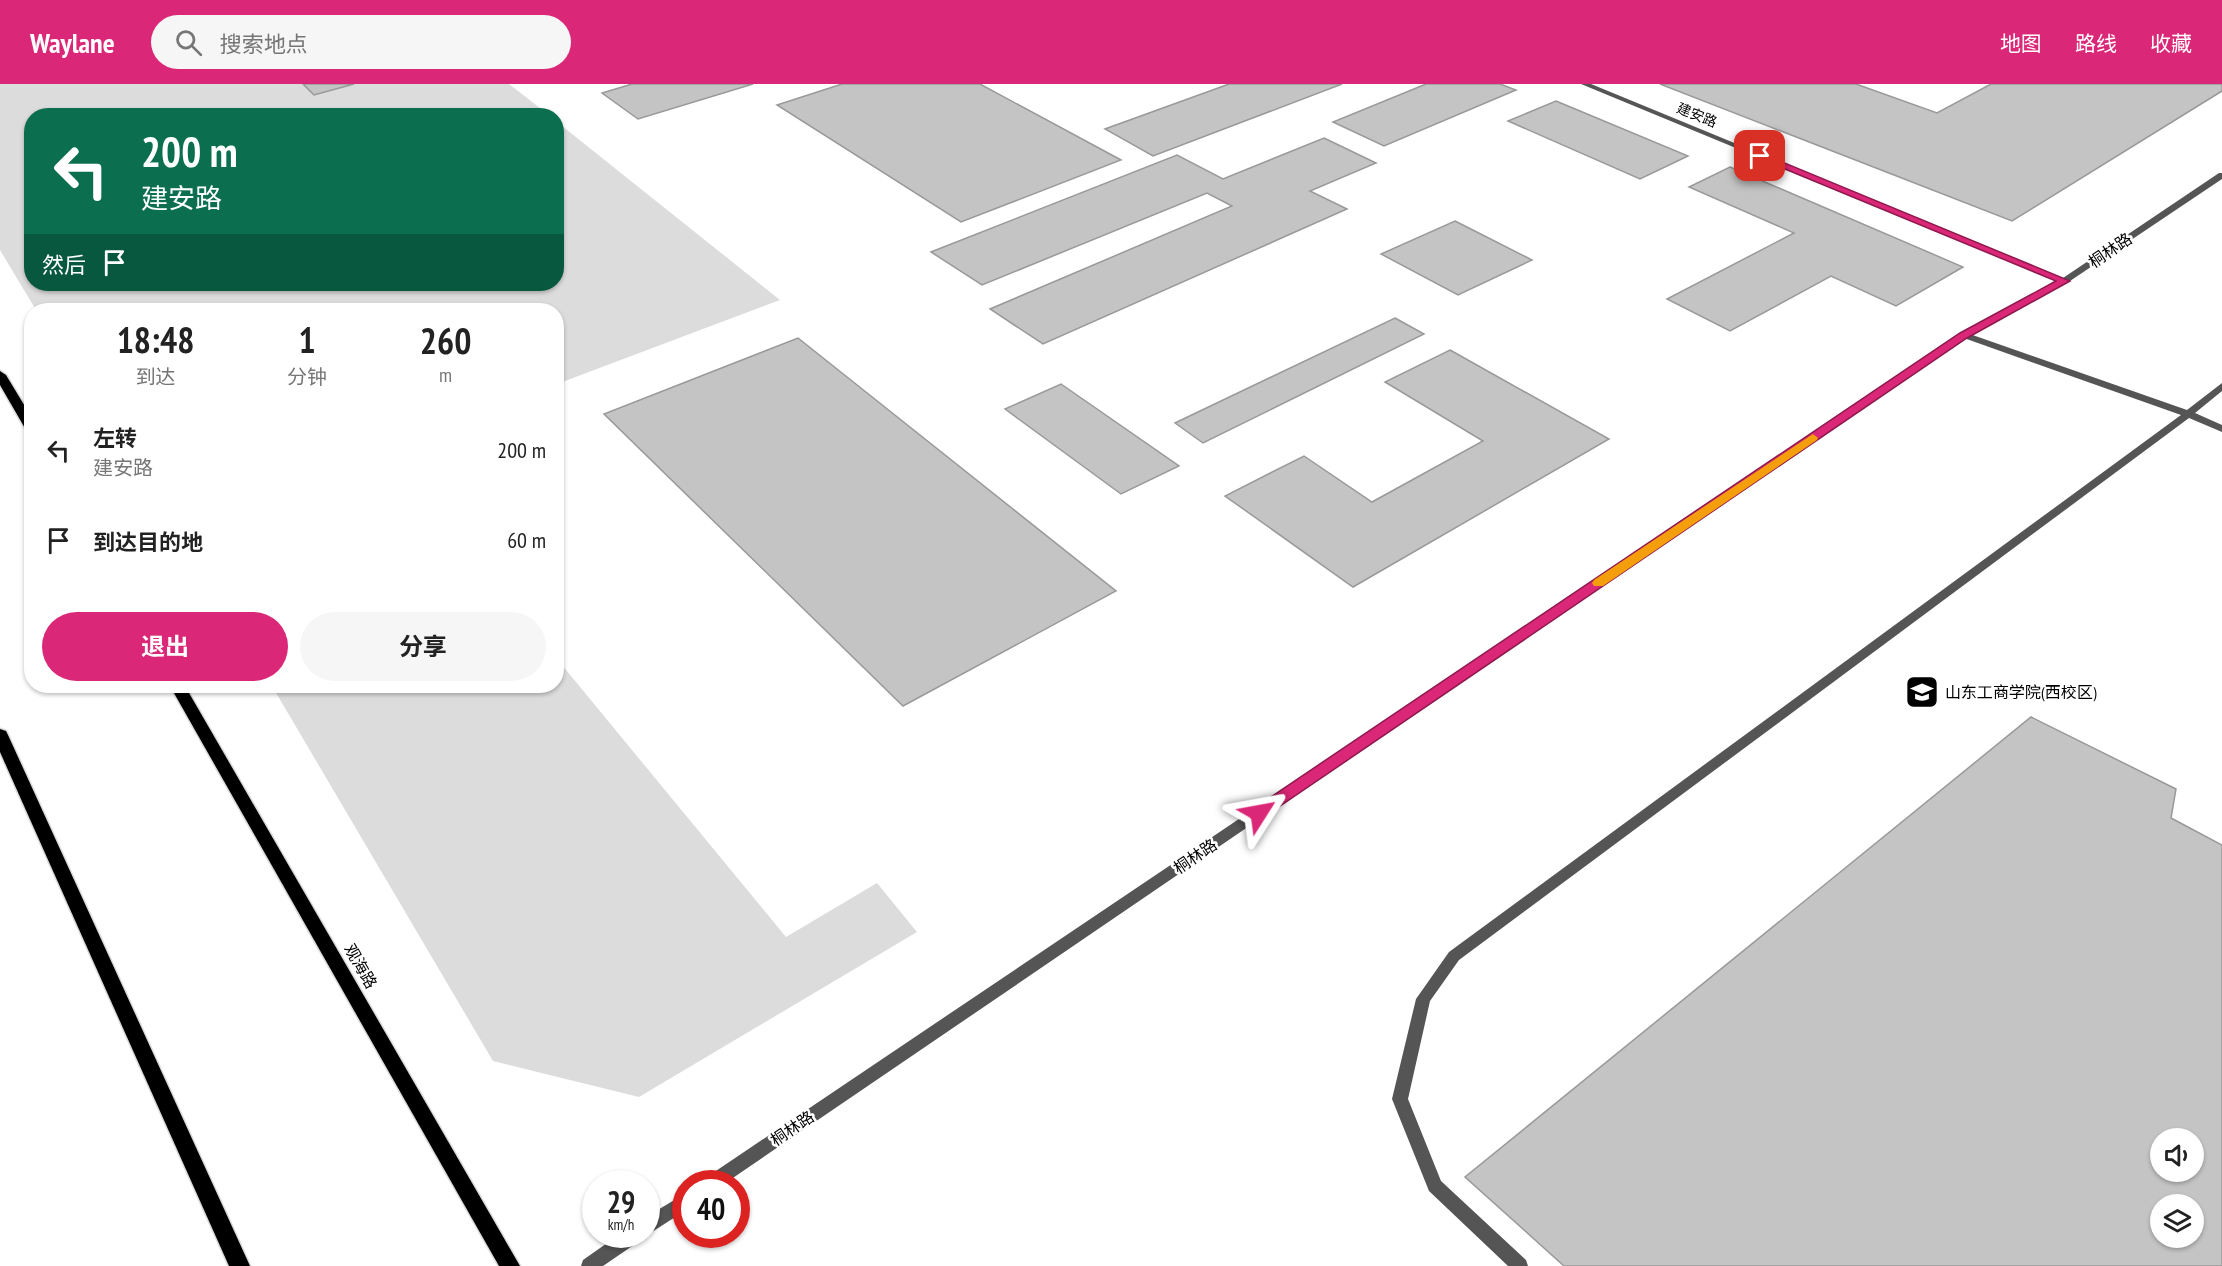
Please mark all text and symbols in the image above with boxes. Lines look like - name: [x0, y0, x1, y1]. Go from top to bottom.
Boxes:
- search box: [151, 15, 571, 69]
- text: Waylane: [30, 24, 115, 61]
- icon: search: [172, 26, 205, 59]
- text: 搜索地点: [220, 30, 308, 58]
- text: 地图: [2000, 30, 2042, 57]
- text: 路线: [2075, 30, 2117, 57]
- text: 收藏: [2150, 30, 2192, 57]
- street label: 建安路: [1674, 99, 1720, 131]
- text: 200 m: [141, 124, 238, 179]
- pin: [1734, 130, 1785, 181]
- icon: left: [42, 132, 120, 210]
- icon: arrive: [1743, 139, 1776, 172]
- text: 建安路: [141, 181, 222, 215]
- street label: 桐林路: [2085, 228, 2135, 272]
- icon: arrive: [98, 246, 131, 279]
- text: 然后: [42, 251, 86, 279]
- text: 18:48: [117, 316, 195, 363]
- text: 1: [299, 316, 316, 363]
- text: 260: [420, 317, 471, 364]
- text: m: [439, 362, 452, 388]
- text: 到达: [136, 364, 176, 390]
- text: 分钟: [287, 364, 327, 390]
- text: 左转: [93, 424, 137, 452]
- icon: left: [42, 434, 75, 467]
- text: 200 m: [497, 436, 546, 464]
- text: 建安路: [93, 455, 153, 481]
- icon: arrive: [42, 524, 75, 557]
- text: 60 m: [507, 526, 546, 554]
- text: 到达目的地: [93, 528, 203, 556]
- button: 退出: [42, 612, 288, 681]
- button: 分享: [300, 612, 546, 681]
- school or university icon: 山东工商学院(西校区): [1904, 674, 1940, 710]
- place label: 山东工商学院(西校区): [1945, 682, 2097, 702]
- position arrow: [1227, 781, 1291, 845]
- street label: 桐林路: [1170, 834, 1220, 878]
- street label: 观海路: [340, 940, 382, 992]
- street label: 桐林路: [767, 1106, 817, 1150]
- map controls: [2150, 1128, 2204, 1248]
- button: sound: [2150, 1128, 2204, 1182]
- speed limit sign: 40: [672, 1170, 750, 1248]
- text: 29: [607, 1182, 635, 1221]
- button: layers: [2150, 1194, 2204, 1248]
- text: km/h: [608, 1215, 634, 1234]

